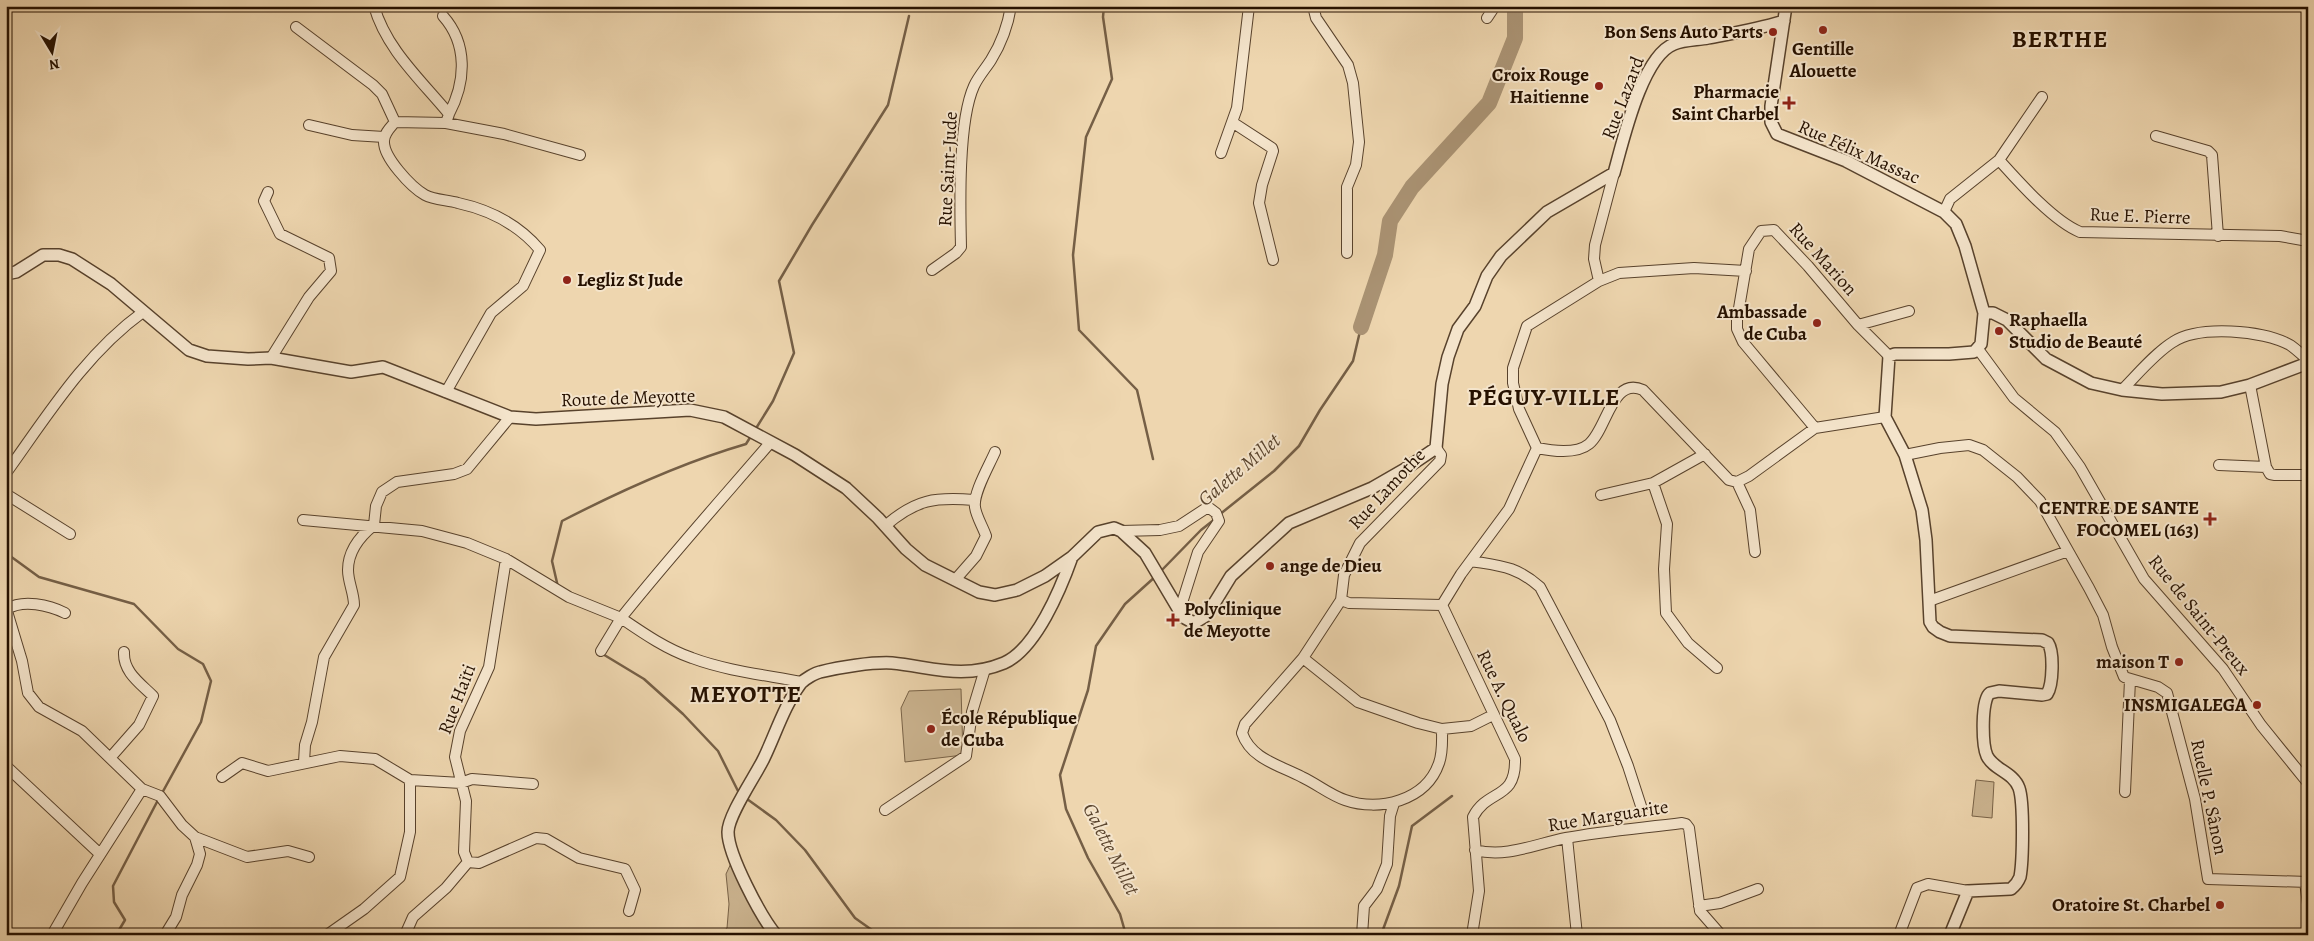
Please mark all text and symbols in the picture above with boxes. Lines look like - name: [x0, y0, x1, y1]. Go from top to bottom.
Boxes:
- place label: Bon Sens Auto Parts: [1604, 19, 1763, 45]
- district label: BERTHE: [2012, 23, 2108, 55]
- marker: Gentille Alouette: [1817, 24, 1829, 36]
- marker: Bon Sens Auto Parts: [1767, 26, 1779, 38]
- north arrow: [28, 28, 78, 78]
- place label: Gentille Alouette: [1788, 36, 1857, 84]
- street label: Rue Lazard: [1595, 52, 1651, 143]
- text: N: [47, 54, 61, 75]
- place label: Croix Rouge Haitienne: [1492, 62, 1589, 110]
- place label: Pharmacie Saint Charbel: [1672, 79, 1779, 127]
- marker: Croix Rouge Haitienne: [1593, 80, 1605, 92]
- marker: Pharmacie Saint Charbel: [1783, 97, 1795, 109]
- street label: Rue Saint-Jude: [932, 111, 964, 227]
- street label: Rue Félix Massac: [1794, 114, 1924, 190]
- street label: Rue E. Pierre: [2089, 201, 2191, 231]
- street label: Rue Marion: [1783, 217, 1863, 301]
- place label: Legliz St Jude: [577, 267, 683, 293]
- marker: Legliz St Jude: [561, 274, 573, 286]
- place label: Ambassade de Cuba: [1716, 299, 1808, 347]
- place label: Raphaella Studio de Beauté: [2009, 307, 2143, 355]
- marker: Ambassade de Cuba: [1811, 317, 1823, 329]
- marker: Raphaella Studio de Beauté: [1993, 325, 2005, 337]
- district label: PÉGUY-VILLE: [1468, 381, 1620, 413]
- street label: Route de Meyotte: [560, 383, 696, 413]
- water label: Galette Millet: [1192, 427, 1287, 512]
- street label: Rue Lamothe: [1343, 443, 1431, 535]
- place label: CENTRE DE SANTE FOCOMEL (163): [2039, 495, 2199, 543]
- marker: CENTRE DE SANTE FOCOMEL (163): [2203, 512, 2217, 526]
- street label: Rue de Saint-Preux: [2142, 549, 2256, 681]
- place label: ange de Dieu: [1280, 553, 1382, 579]
- marker: ange de Dieu: [1264, 560, 1276, 572]
- place label: Polyclinique de Meyotte: [1184, 596, 1282, 644]
- marker: Polyclinique de Meyotte: [1166, 613, 1180, 627]
- street label: Rue A. Qualo: [1470, 645, 1538, 747]
- place label: maison T: [2096, 649, 2169, 675]
- marker: maison T: [2173, 656, 2185, 668]
- street label: Rue Haïti: [432, 660, 482, 738]
- district label: MEYOTTE: [690, 678, 802, 710]
- place label: INSMIGALEGA: [2124, 692, 2248, 718]
- marker: INSMIGALEGA: [2251, 699, 2263, 711]
- place label: École République de Cuba: [941, 705, 1077, 753]
- marker: École République de Cuba: [925, 723, 937, 735]
- street label: Ruelle P. Sânon: [2184, 737, 2234, 857]
- street label: Rue Marguarite: [1546, 794, 1670, 838]
- water label: Galette Millet: [1076, 798, 1146, 901]
- place label: Oratoire St. Charbel: [2052, 892, 2210, 918]
- marker: Oratoire St. Charbel: [2214, 899, 2226, 911]

